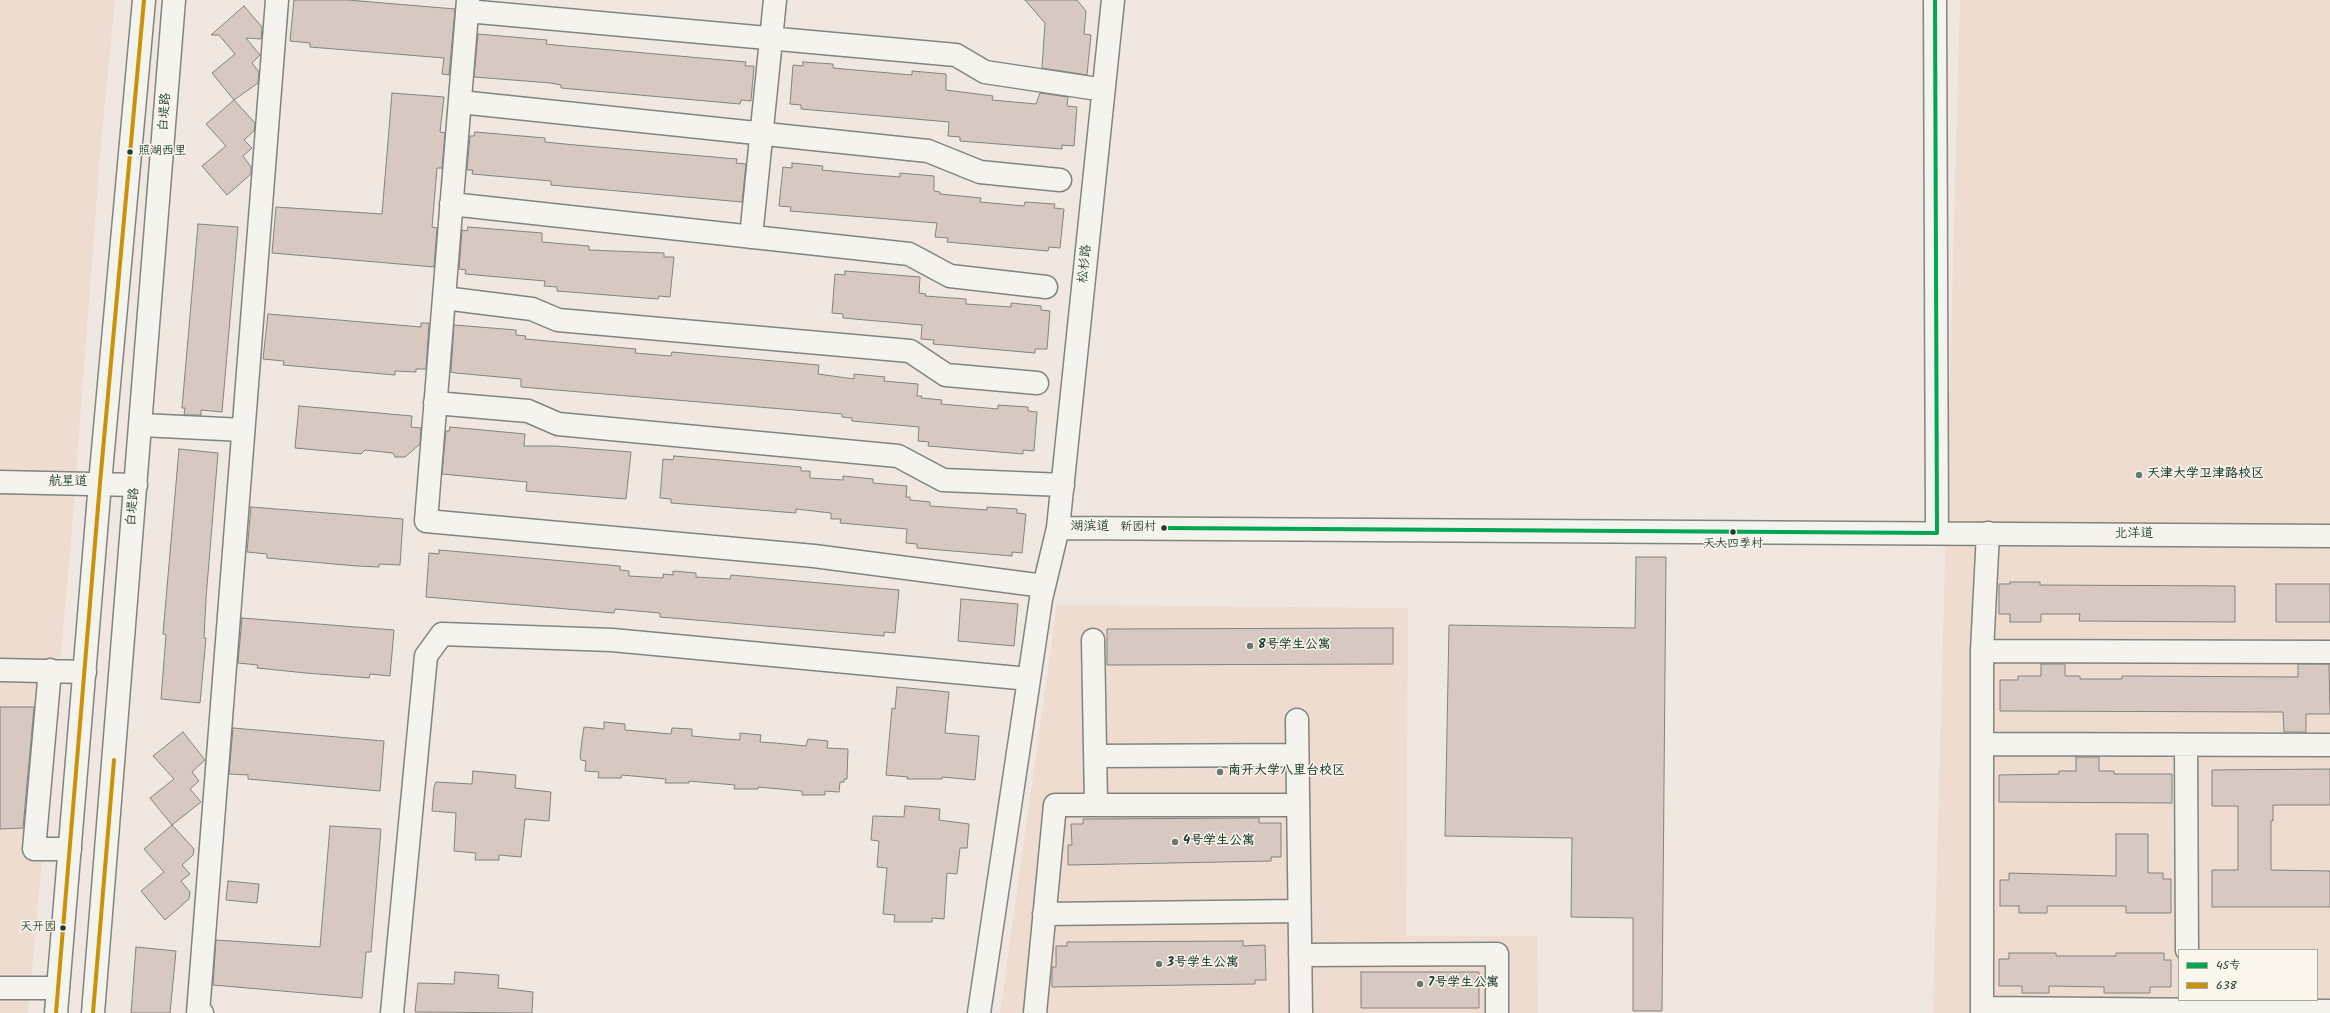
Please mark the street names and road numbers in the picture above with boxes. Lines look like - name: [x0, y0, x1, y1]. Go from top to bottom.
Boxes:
- street label: 白堤路: [157, 92, 175, 132]
- street label: 松杉路: [1076, 244, 1096, 284]
- street label: 航星道: [49, 475, 87, 491]
- street label: 白堤路: [125, 487, 143, 527]
- street label: 湖滨道: [1071, 520, 1109, 536]
- street label: 北洋道: [2115, 527, 2153, 543]

